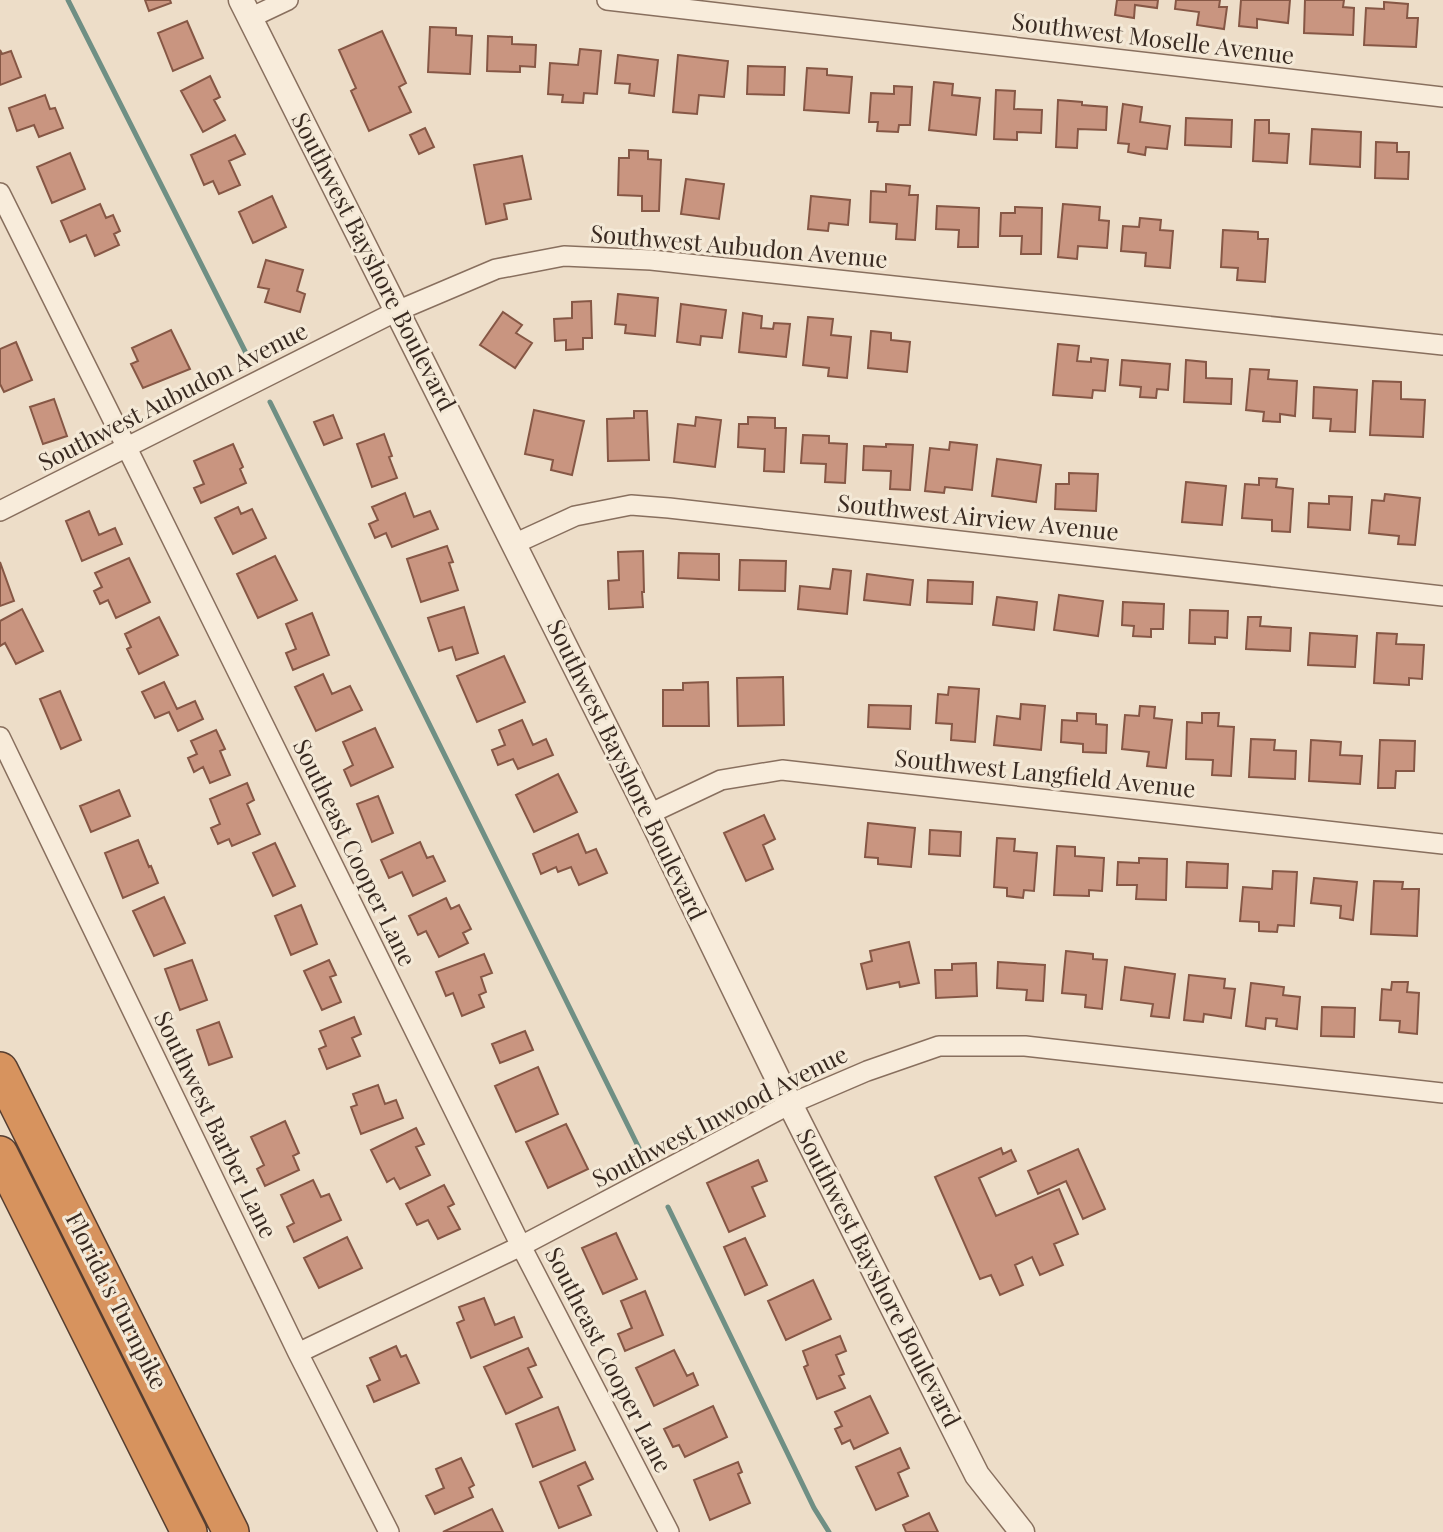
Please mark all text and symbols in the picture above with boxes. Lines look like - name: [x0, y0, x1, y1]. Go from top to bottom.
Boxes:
- street label: Southwest Moselle Avenue: [1010, 4, 1296, 70]
- street label: Southwest Bayshore Boulevard: [285, 106, 464, 416]
- street label: Southwest Aubudon Avenue: [589, 216, 889, 274]
- street label: Southwest Aubudon Avenue: [32, 313, 312, 477]
- street label: Southwest Airview Avenue: [836, 485, 1120, 547]
- street label: Southwest Bayshore Boulevard: [541, 613, 715, 925]
- street label: Southeast Cooper Lane: [287, 733, 425, 971]
- street label: Southwest Langfield Avenue: [893, 740, 1197, 804]
- street label: Southwest Barber Lane: [148, 1005, 286, 1243]
- street label: Southwest Inwood Avenue: [586, 1037, 852, 1194]
- street label: Southwest Bayshore Boulevard: [790, 1122, 969, 1432]
- street label: Florida's Turnpike: [59, 1206, 176, 1394]
- street label: Southeast Cooper Lane: [539, 1241, 681, 1477]

